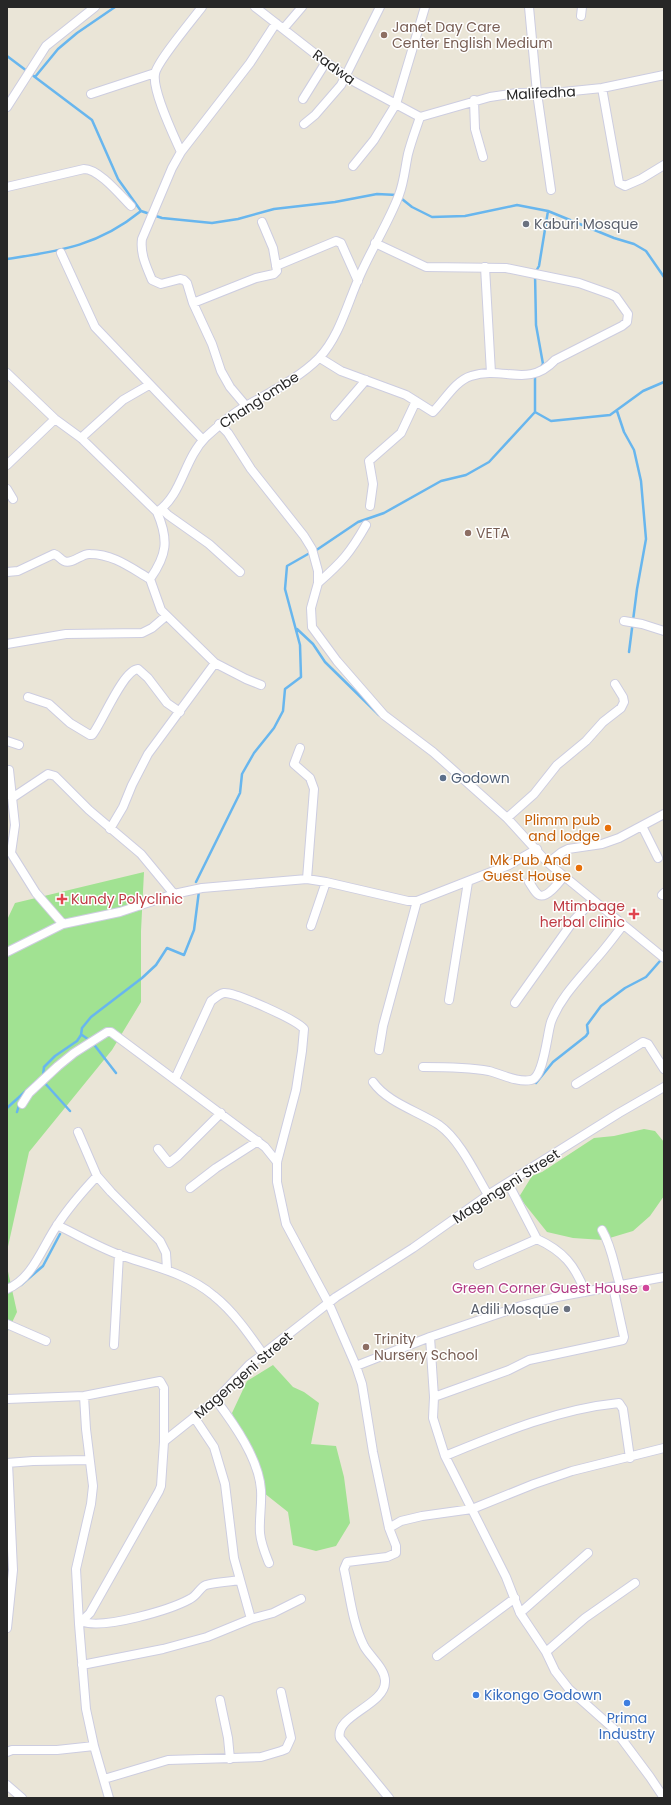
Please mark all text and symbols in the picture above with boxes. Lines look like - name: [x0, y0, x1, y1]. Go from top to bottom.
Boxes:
- place label: Janet Day Care Center English Medium: [392, 17, 553, 53]
- marker: Janet Day Care Center English Medium: [379, 30, 389, 40]
- street label: Radwa: [309, 45, 359, 89]
- street label: Malifedha: [506, 81, 576, 105]
- place label: Kaburi Mosque: [534, 214, 638, 234]
- marker: Kaburi Mosque: [521, 219, 531, 229]
- street label: Chang'ombe: [215, 367, 303, 433]
- place label: VETA: [476, 523, 510, 543]
- marker: VETA: [463, 528, 473, 538]
- place label: Godown: [451, 768, 510, 788]
- marker: Godown: [438, 773, 448, 783]
- place label: Plimm pub and lodge: [525, 810, 600, 846]
- marker: Plimm pub and lodge: [603, 823, 613, 833]
- place label: Mk Pub And Guest House: [483, 850, 571, 886]
- marker: Mk Pub And Guest House: [574, 863, 584, 873]
- place label: Kundy Polyclinic: [71, 889, 183, 909]
- marker: Kundy Polyclinic: [56, 893, 68, 905]
- place label: Mtimbage herbal clinic: [540, 896, 625, 932]
- marker: Mtimbage herbal clinic: [628, 908, 640, 920]
- street label: Magengeni Street: [449, 1144, 563, 1228]
- place label: Green Corner Guest House: [452, 1278, 638, 1298]
- marker: Green Corner Guest House: [641, 1283, 651, 1293]
- place label: Adili Mosque: [471, 1299, 559, 1319]
- marker: Adili Mosque: [562, 1304, 572, 1314]
- street label: Magengeni Street: [190, 1327, 296, 1423]
- place label: Trinity Nursery School: [374, 1329, 478, 1365]
- marker: Trinity Nursery School: [361, 1342, 371, 1352]
- place label: Kikongo Godown: [484, 1685, 602, 1705]
- marker: Kikongo Godown: [471, 1690, 481, 1700]
- marker: Prima Industry: [622, 1698, 632, 1708]
- place label: Prima Industry: [599, 1708, 655, 1744]

